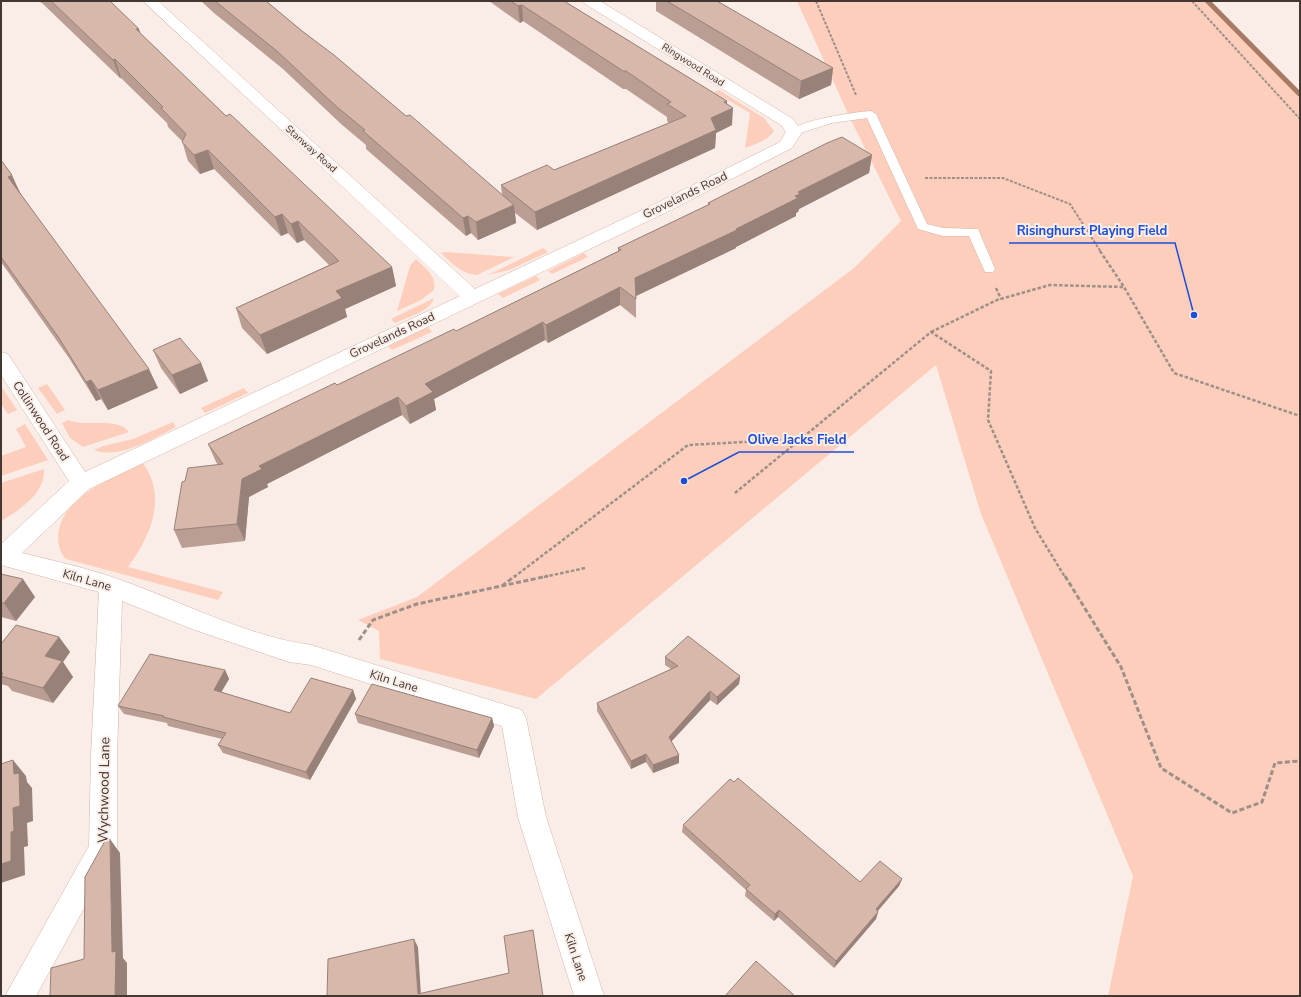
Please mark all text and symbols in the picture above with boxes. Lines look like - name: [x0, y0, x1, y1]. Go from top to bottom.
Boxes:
- street label: Ringwood Road: [659, 40, 727, 90]
- street label: Stanway Road: [282, 122, 340, 176]
- street label: Grovelands Road: [640, 168, 730, 222]
- callout: Risinghurst Playing Field: [1009, 218, 1175, 243]
- text: Risinghurst Playing Field: [1017, 222, 1167, 240]
- street label: Grovelands Road: [347, 308, 437, 362]
- street label: Collinwood Road: [9, 378, 73, 464]
- callout: Olive Jacks Field: [739, 427, 854, 452]
- text: Olive Jacks Field: [747, 431, 847, 449]
- street label: Kiln Lane: [61, 565, 113, 595]
- street label: Kiln Lane: [368, 666, 420, 696]
- street label: Wychwood Lane: [94, 737, 114, 843]
- street label: Kiln Lane: [561, 931, 591, 983]

